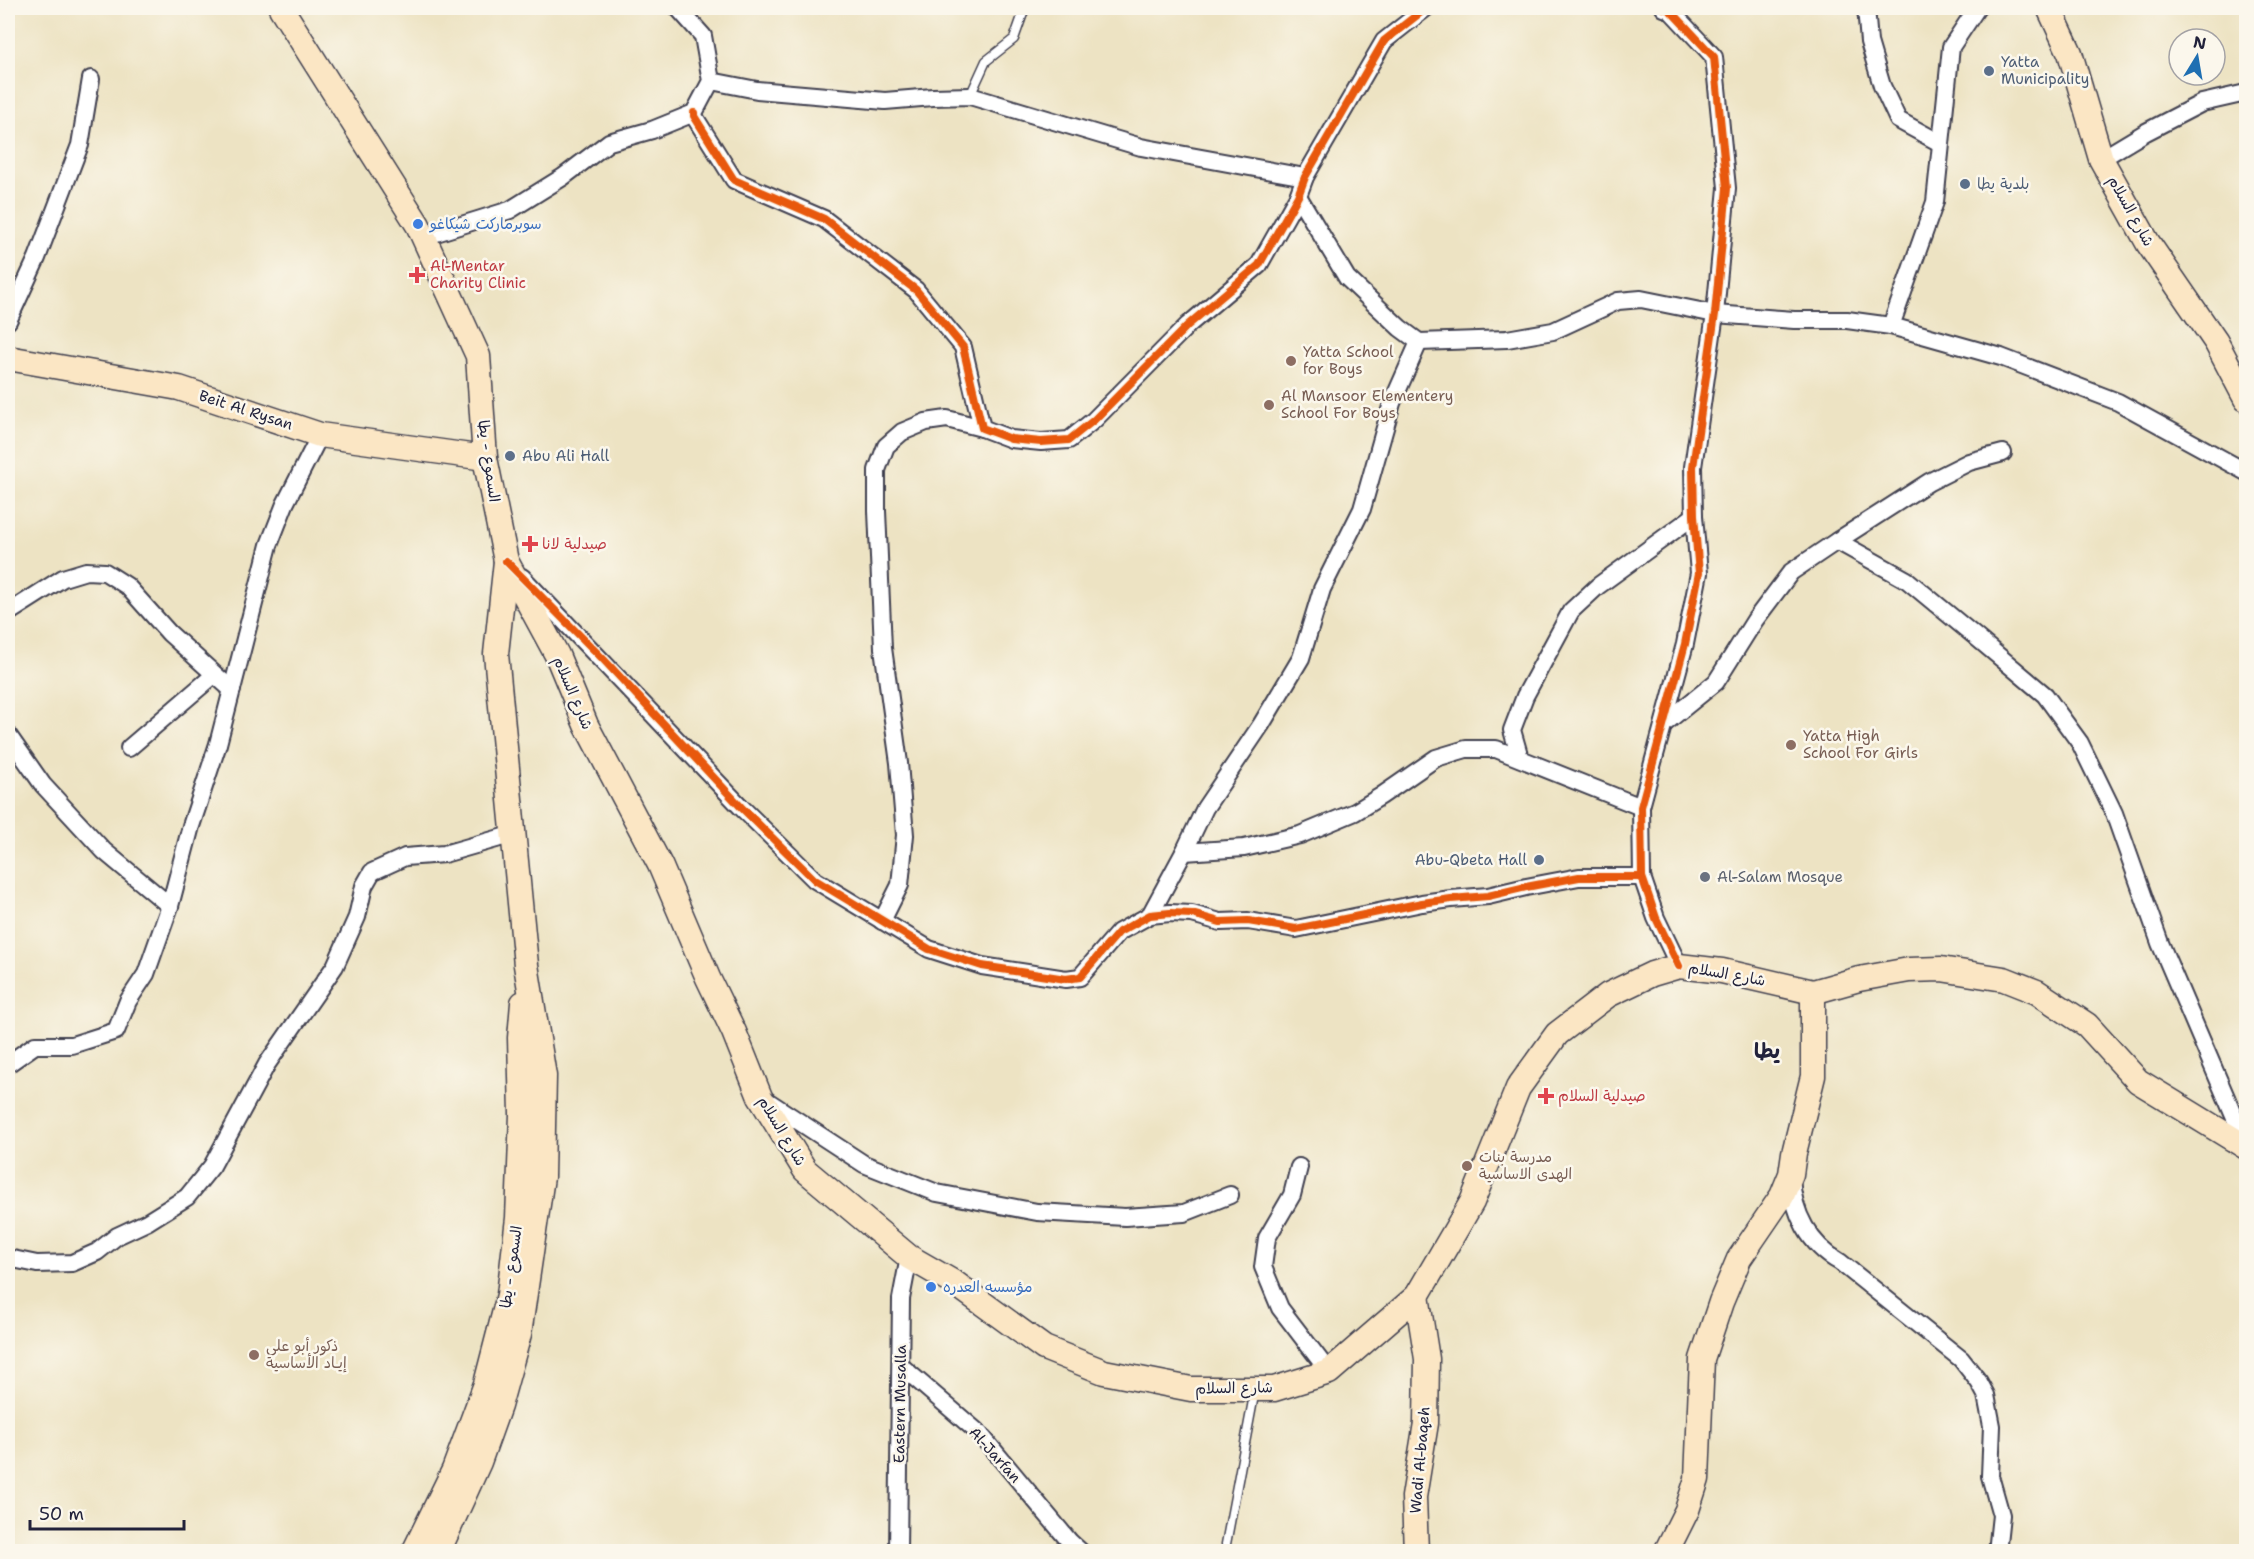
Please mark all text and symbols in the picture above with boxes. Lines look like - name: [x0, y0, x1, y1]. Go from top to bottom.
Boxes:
- north arrow: [2167, 27, 2227, 87]
- text: N: [2192, 31, 2208, 54]
- place label: Yatta Municipality: [2001, 52, 2089, 89]
- marker: Yatta Municipality: [1982, 64, 1996, 78]
- street label: شارع السلام: [2103, 172, 2159, 250]
- place label: بلدية يطا: [1977, 174, 2029, 194]
- marker: بلدية يطا: [1958, 177, 1972, 191]
- place label: سوبرماركت شيكاغو: [429, 214, 542, 234]
- marker: سوبرماركت شيكاغو: [411, 217, 425, 231]
- place label: Al-Mentar Charity Clinic: [430, 256, 526, 293]
- marker: Al-Mentar Charity Clinic: [408, 266, 426, 284]
- place label: Yatta School for Boys: [1303, 342, 1394, 379]
- marker: Yatta School for Boys: [1284, 354, 1298, 368]
- street label: Beit Al Rysan: [197, 385, 295, 435]
- place label: Al Mansoor Elementery School For Boys: [1281, 386, 1453, 423]
- marker: Al Mansoor Elementery School For Boys: [1262, 398, 1276, 412]
- street label: السموع - يطا: [473, 419, 505, 503]
- place label: Abu Ali Hall: [522, 446, 610, 466]
- marker: Abu Ali Hall: [503, 449, 517, 463]
- place label: صيدلية لانا: [542, 534, 607, 554]
- marker: صيدلية لانا: [523, 537, 537, 551]
- street label: شارع السلام: [548, 653, 597, 733]
- place label: Yatta High School For Girls: [1803, 726, 1918, 763]
- marker: Yatta High School For Girls: [1784, 738, 1798, 752]
- place label: Abu-Qbeta Hall: [1415, 850, 1527, 870]
- marker: Abu-Qbeta Hall: [1532, 853, 1546, 867]
- place label: Al-Salam Mosque: [1717, 867, 1843, 887]
- marker: Al-Salam Mosque: [1698, 870, 1712, 884]
- street label: شارع السلام: [1687, 957, 1767, 992]
- district label: يطا: [1754, 1037, 1780, 1065]
- place label: صيدلية السلام: [1558, 1086, 1645, 1107]
- marker: صيدلية السلام: [1539, 1089, 1553, 1103]
- street label: شارع السلام: [753, 1093, 811, 1170]
- place label: مدرسة بنات الهدى الاساسية: [1479, 1147, 1572, 1184]
- marker: مدرسة بنات الهدى الاساسية: [1460, 1159, 1474, 1173]
- street label: السموع - يطا: [495, 1225, 527, 1309]
- place label: مؤسسه العدره: [943, 1277, 1032, 1297]
- marker: مؤسسه العدره: [924, 1280, 938, 1294]
- place label: ذكور أبو علي إيـاد الأساسية: [266, 1336, 347, 1373]
- street label: Eastern Musalla: [889, 1344, 911, 1463]
- marker: ذكور أبو علي إيـاد الأساسية: [247, 1348, 261, 1362]
- street label: شارع السلام: [1195, 1377, 1273, 1400]
- street label: Wadi Al-baqeh: [1405, 1406, 1435, 1514]
- street label: Al-Jarfan: [965, 1423, 1025, 1487]
- scale bar: [30, 1493, 184, 1531]
- text: 50 m: [39, 1502, 84, 1526]

